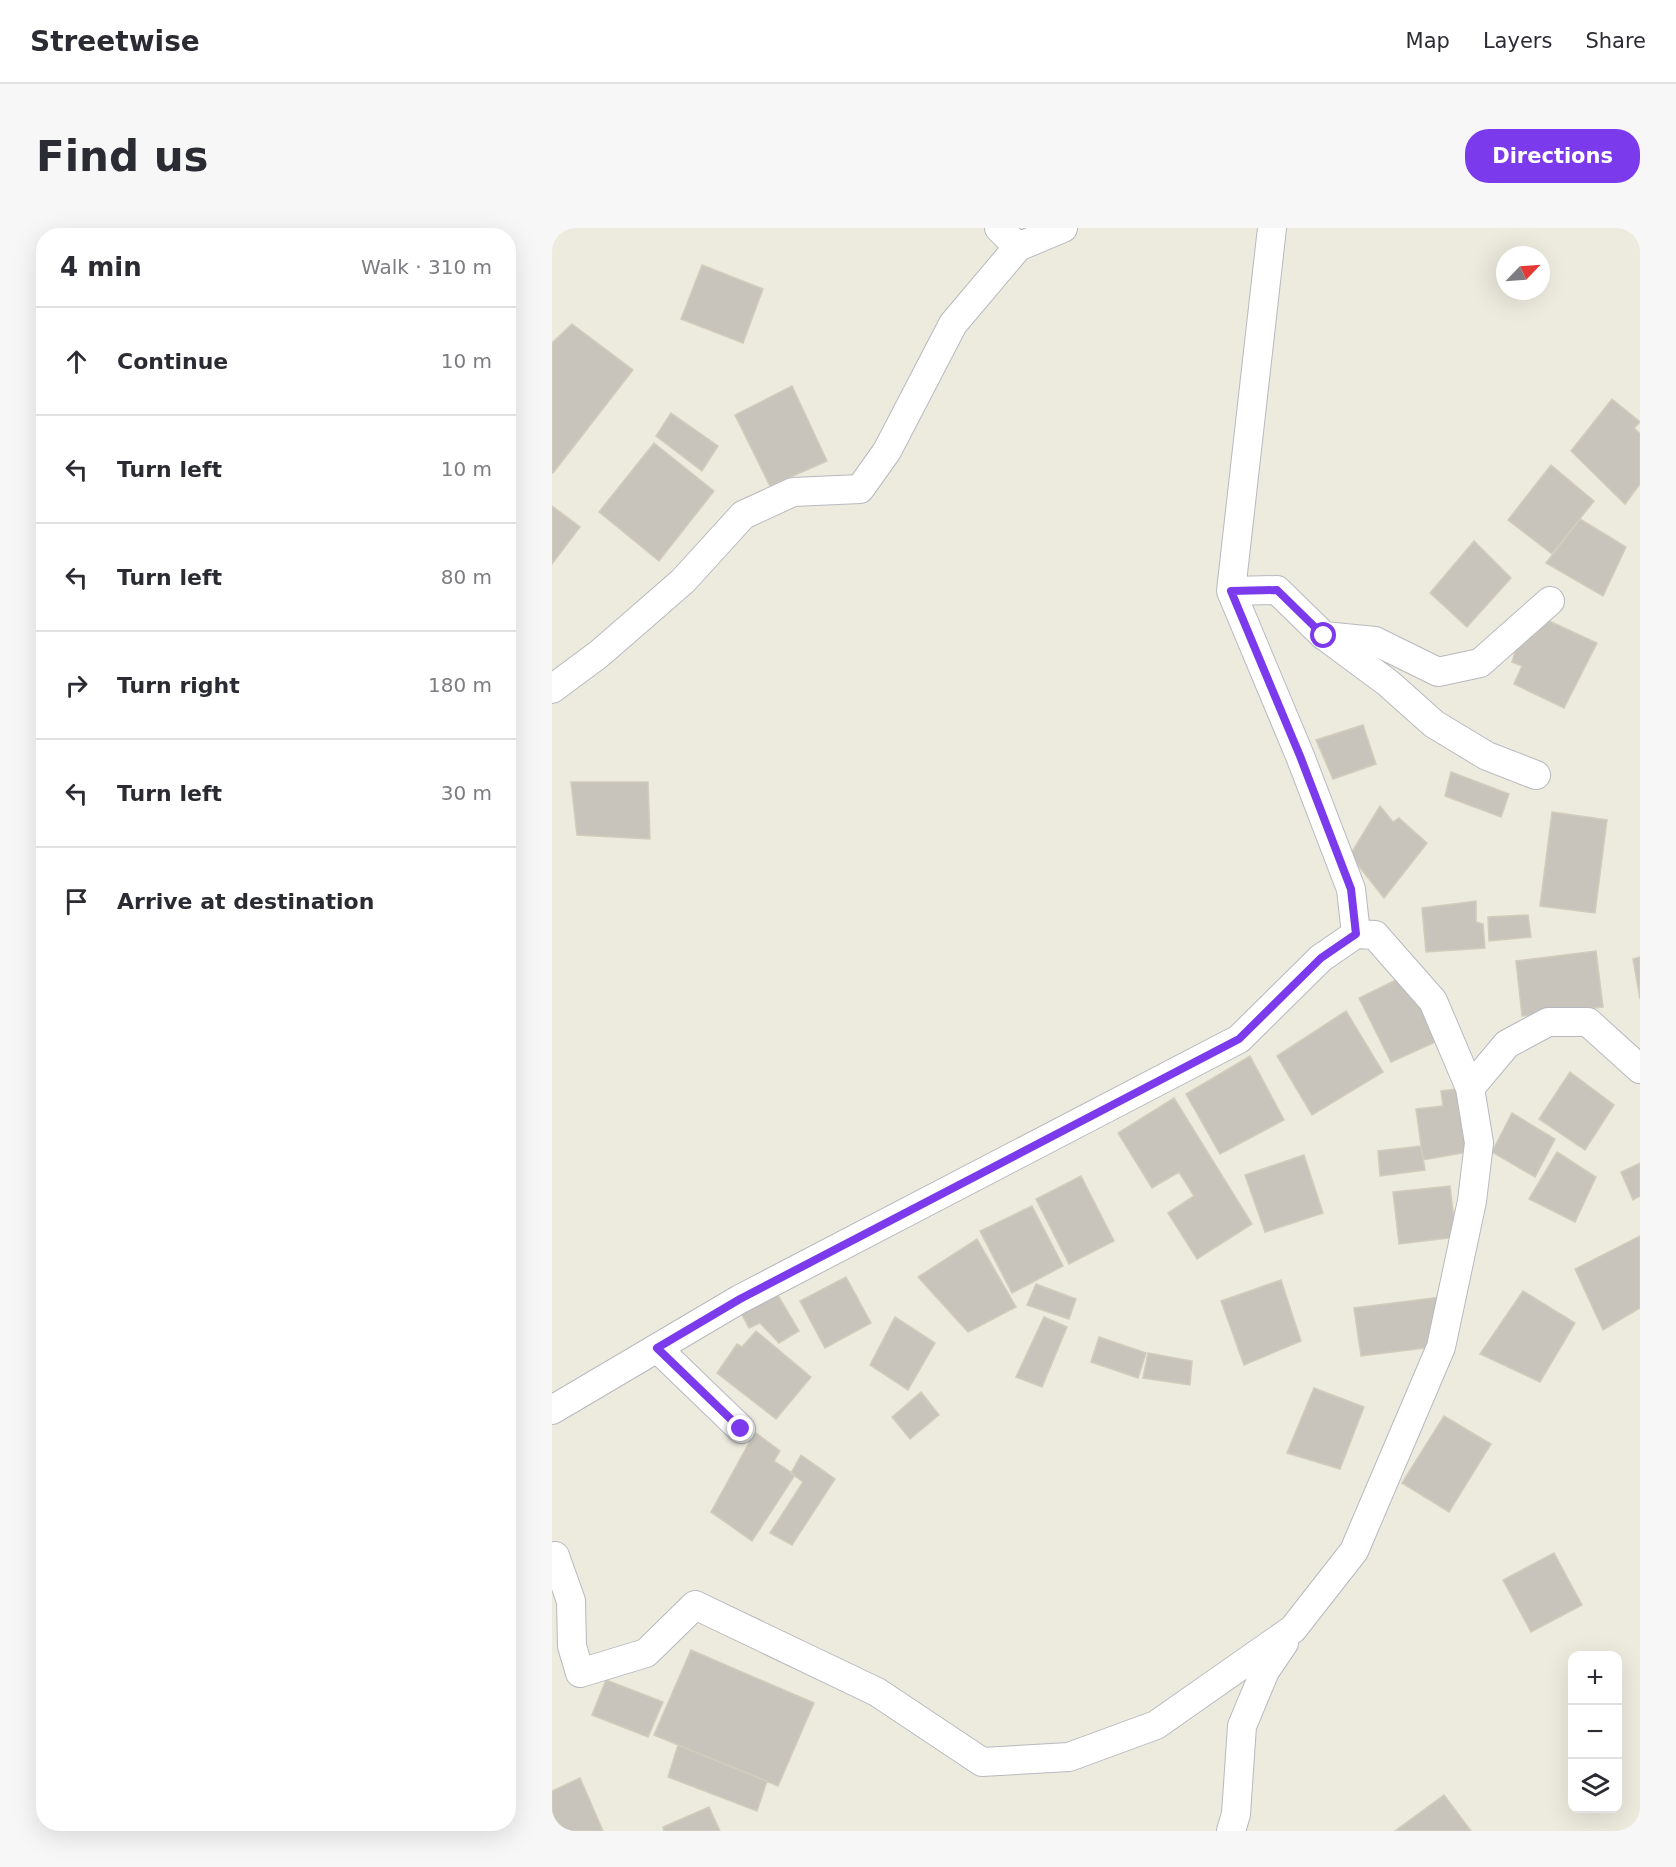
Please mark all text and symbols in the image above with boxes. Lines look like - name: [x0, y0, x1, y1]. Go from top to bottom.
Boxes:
- text: Streetwise: [30, 25, 200, 58]
- text: Map: [1406, 29, 1450, 53]
- text: Layers: [1483, 29, 1552, 53]
- text: Share: [1585, 29, 1646, 53]
- button: Directions: [1465, 129, 1640, 183]
- text: Find us: [36, 132, 209, 181]
- north arrow: [1496, 246, 1550, 300]
- text: 4 min: [60, 252, 142, 282]
- text: Walk · 310 m: [361, 255, 492, 279]
- icon: ahead: [60, 345, 93, 378]
- text: Continue: [117, 349, 228, 374]
- text: 10 m: [441, 349, 492, 373]
- icon: left: [60, 453, 93, 486]
- text: Turn left: [117, 457, 222, 482]
- text: 10 m: [441, 457, 492, 481]
- icon: left: [60, 561, 93, 594]
- text: Turn left: [117, 565, 222, 590]
- text: 80 m: [441, 565, 492, 589]
- route start: [1310, 622, 1336, 648]
- icon: right: [60, 669, 93, 702]
- text: Turn right: [117, 673, 240, 698]
- text: 180 m: [428, 673, 492, 697]
- icon: left: [60, 777, 93, 810]
- text: Turn left: [117, 781, 222, 806]
- text: 30 m: [441, 781, 492, 805]
- icon: arrive: [60, 885, 93, 918]
- text: Arrive at destination: [117, 889, 374, 914]
- route end: [727, 1415, 753, 1441]
- map controls: [1568, 1651, 1622, 1813]
- button: +: [1568, 1651, 1622, 1705]
- button: −: [1568, 1705, 1622, 1759]
- button: layers: [1568, 1759, 1622, 1813]

